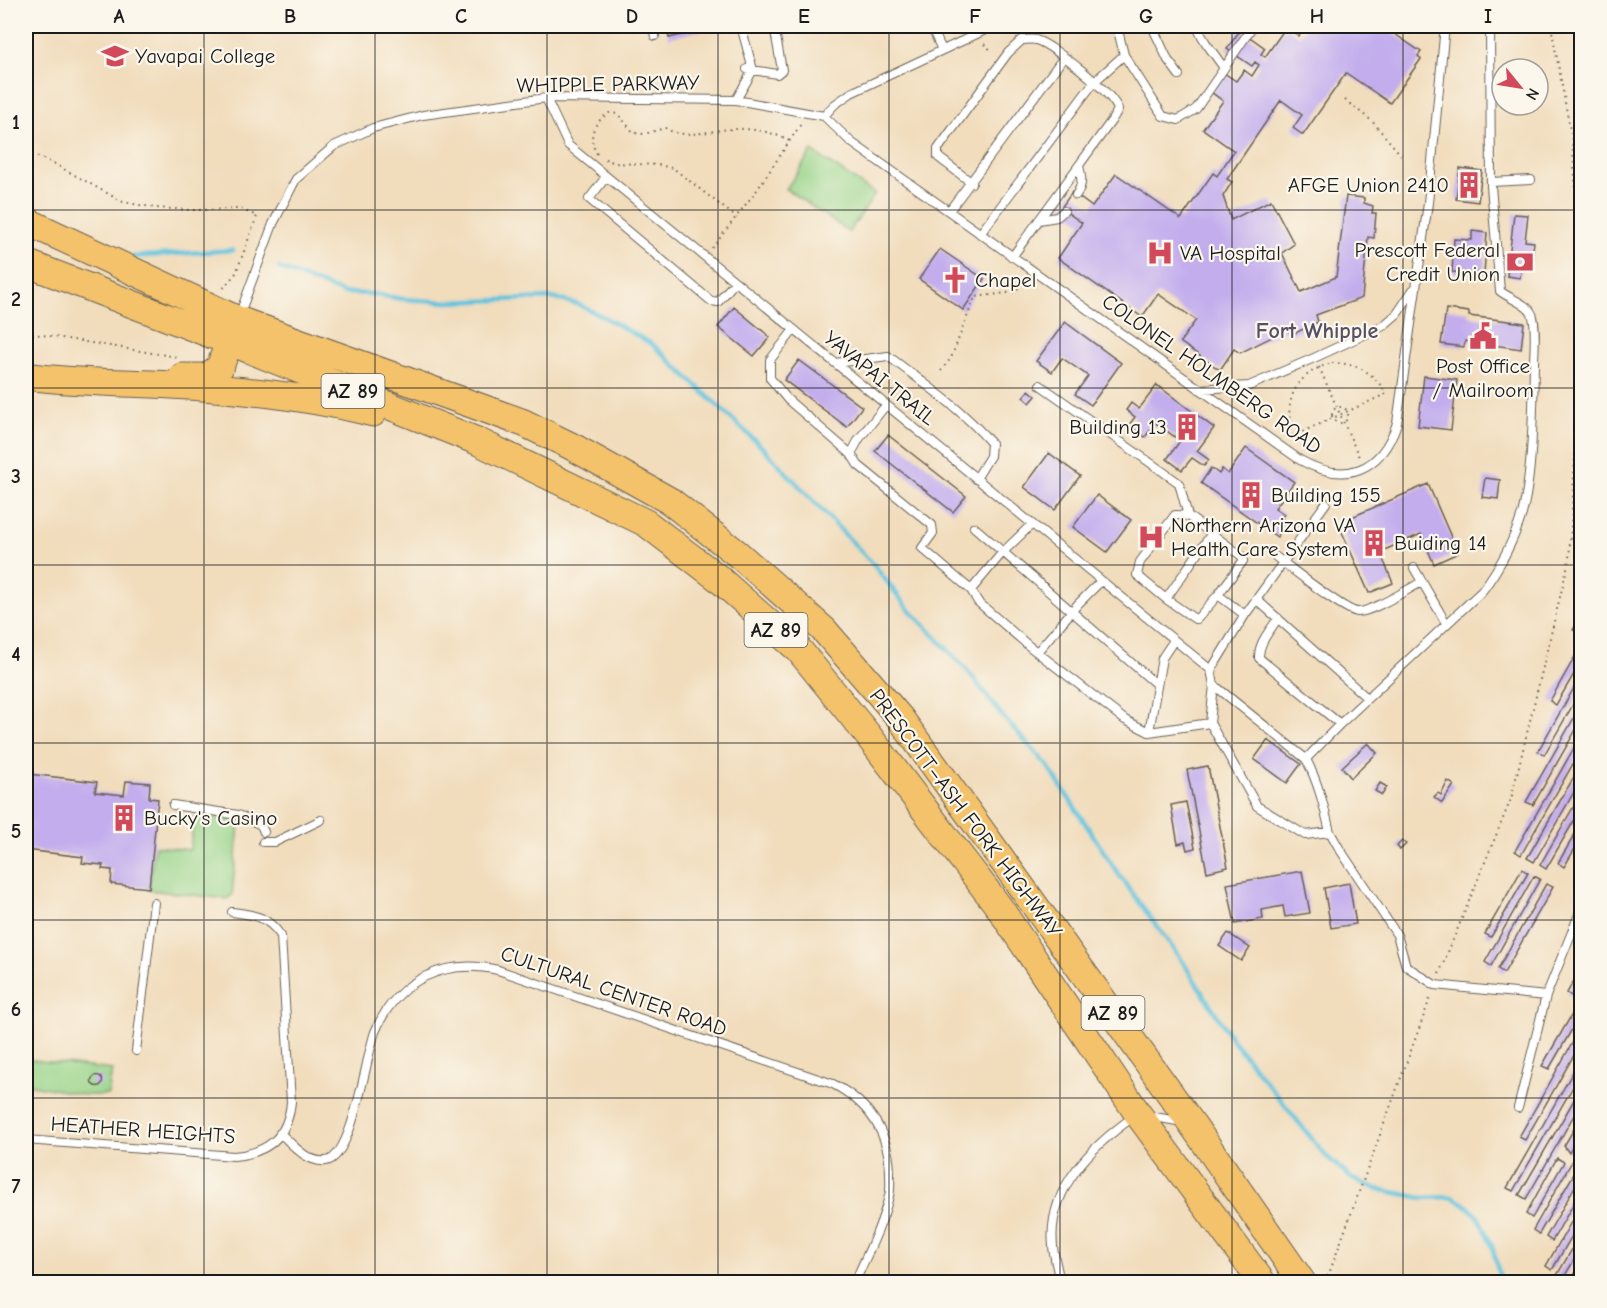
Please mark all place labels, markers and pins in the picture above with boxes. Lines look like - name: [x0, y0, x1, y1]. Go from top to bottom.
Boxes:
- school or university icon: Yavapai College: [100, 41, 130, 71]
- place label: Yavapai College: [135, 44, 275, 68]
- building icon: AFGE Union 2410: [1454, 170, 1484, 200]
- place label: AFGE Union 2410: [1288, 173, 1449, 197]
- hospital icon: VA Hospital: [1145, 238, 1175, 268]
- place label: Prescott Federal Credit Union: [1355, 238, 1500, 286]
- place label: VA Hospital: [1180, 241, 1281, 265]
- bank icon: Prescott Federal Credit Union: [1505, 247, 1535, 277]
- church icon: Chapel: [940, 265, 970, 295]
- place label: Chapel: [975, 268, 1036, 292]
- public building icon: Post Office / Mailroom: [1468, 321, 1498, 351]
- place label: Post Office / Mailroom: [1432, 354, 1534, 402]
- building icon: Building 13: [1172, 412, 1202, 442]
- place label: Building 13: [1069, 415, 1167, 439]
- building icon: Building 155: [1236, 480, 1266, 510]
- place label: Building 155: [1271, 483, 1381, 507]
- place label: Northern Arizona VA Health Care System: [1171, 513, 1356, 561]
- hospital icon: Northern Arizona VA Health Care System: [1136, 522, 1166, 552]
- building icon: Buiding 14: [1359, 528, 1389, 558]
- place label: Buiding 14: [1394, 531, 1487, 555]
- building icon: Bucky's Casino: [109, 803, 139, 833]
- place label: Bucky's Casino: [144, 806, 277, 830]

